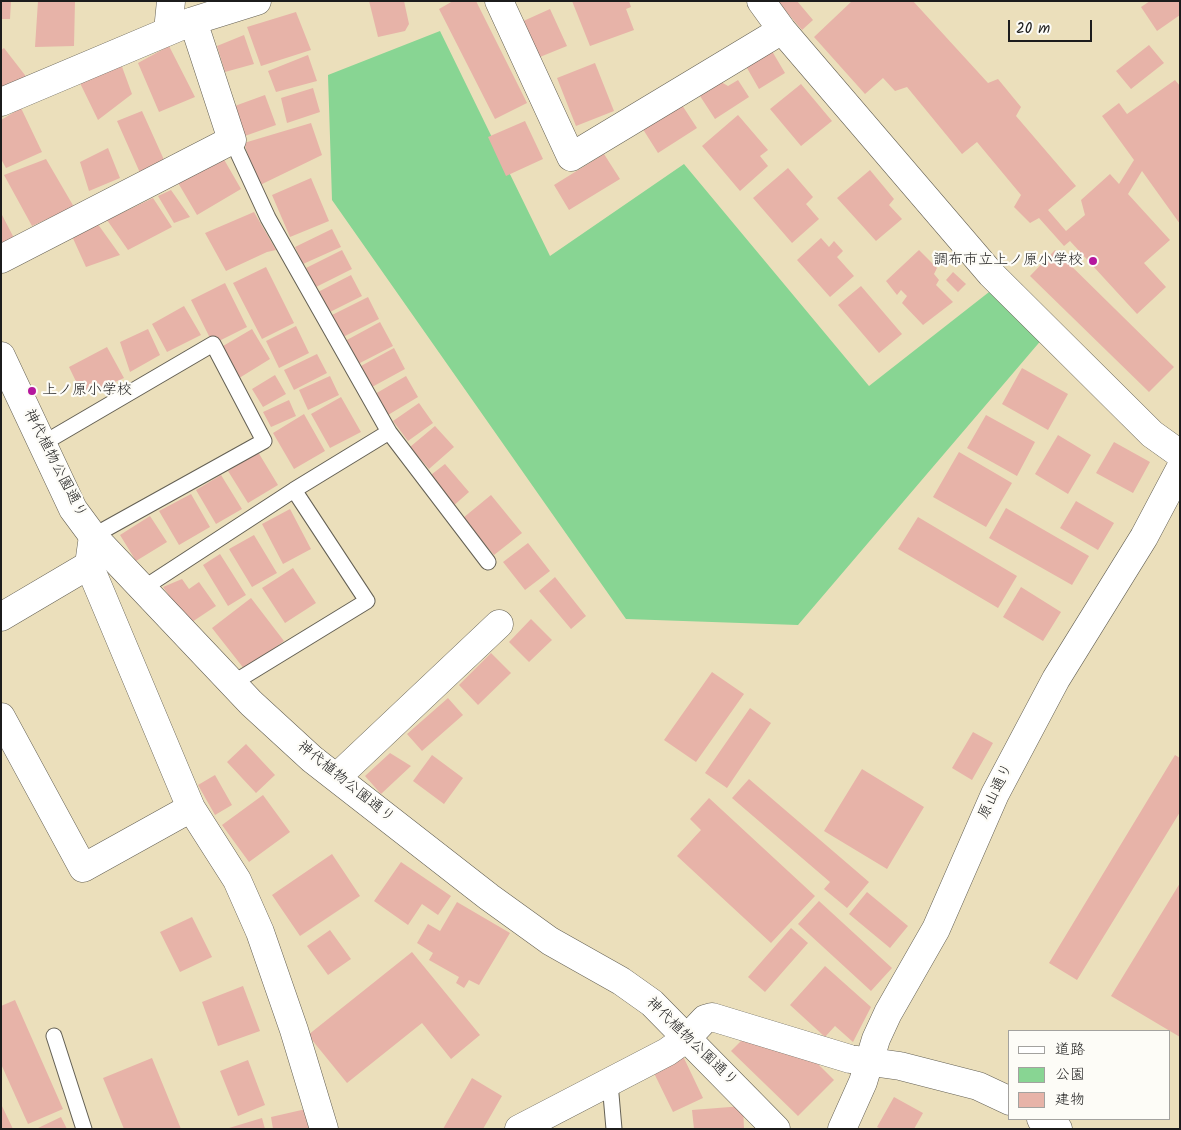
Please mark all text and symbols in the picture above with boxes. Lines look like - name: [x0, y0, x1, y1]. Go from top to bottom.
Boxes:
- scale bar: [1011, 10, 1095, 42]
- text: 20 m: [1016, 17, 1050, 41]
- place label: 調布市立上ノ原小学校: [933, 252, 1083, 270]
- marker: 調布市立上ノ原小学校: [1087, 255, 1099, 267]
- place label: 上ノ原小学校: [42, 382, 132, 400]
- marker: 上ノ原小学校: [26, 385, 38, 397]
- street label: 神代植物公園通り: [19, 406, 89, 522]
- street label: 神代植物公園通り: [293, 738, 397, 828]
- street label: 原山通り: [976, 761, 1018, 823]
- street label: 神代植物公園通り: [642, 995, 740, 1091]
- legend: [1008, 1030, 1171, 1120]
- text: 道路: [1055, 1038, 1085, 1062]
- text: 公園: [1055, 1063, 1085, 1087]
- text: 建物: [1055, 1088, 1085, 1112]

